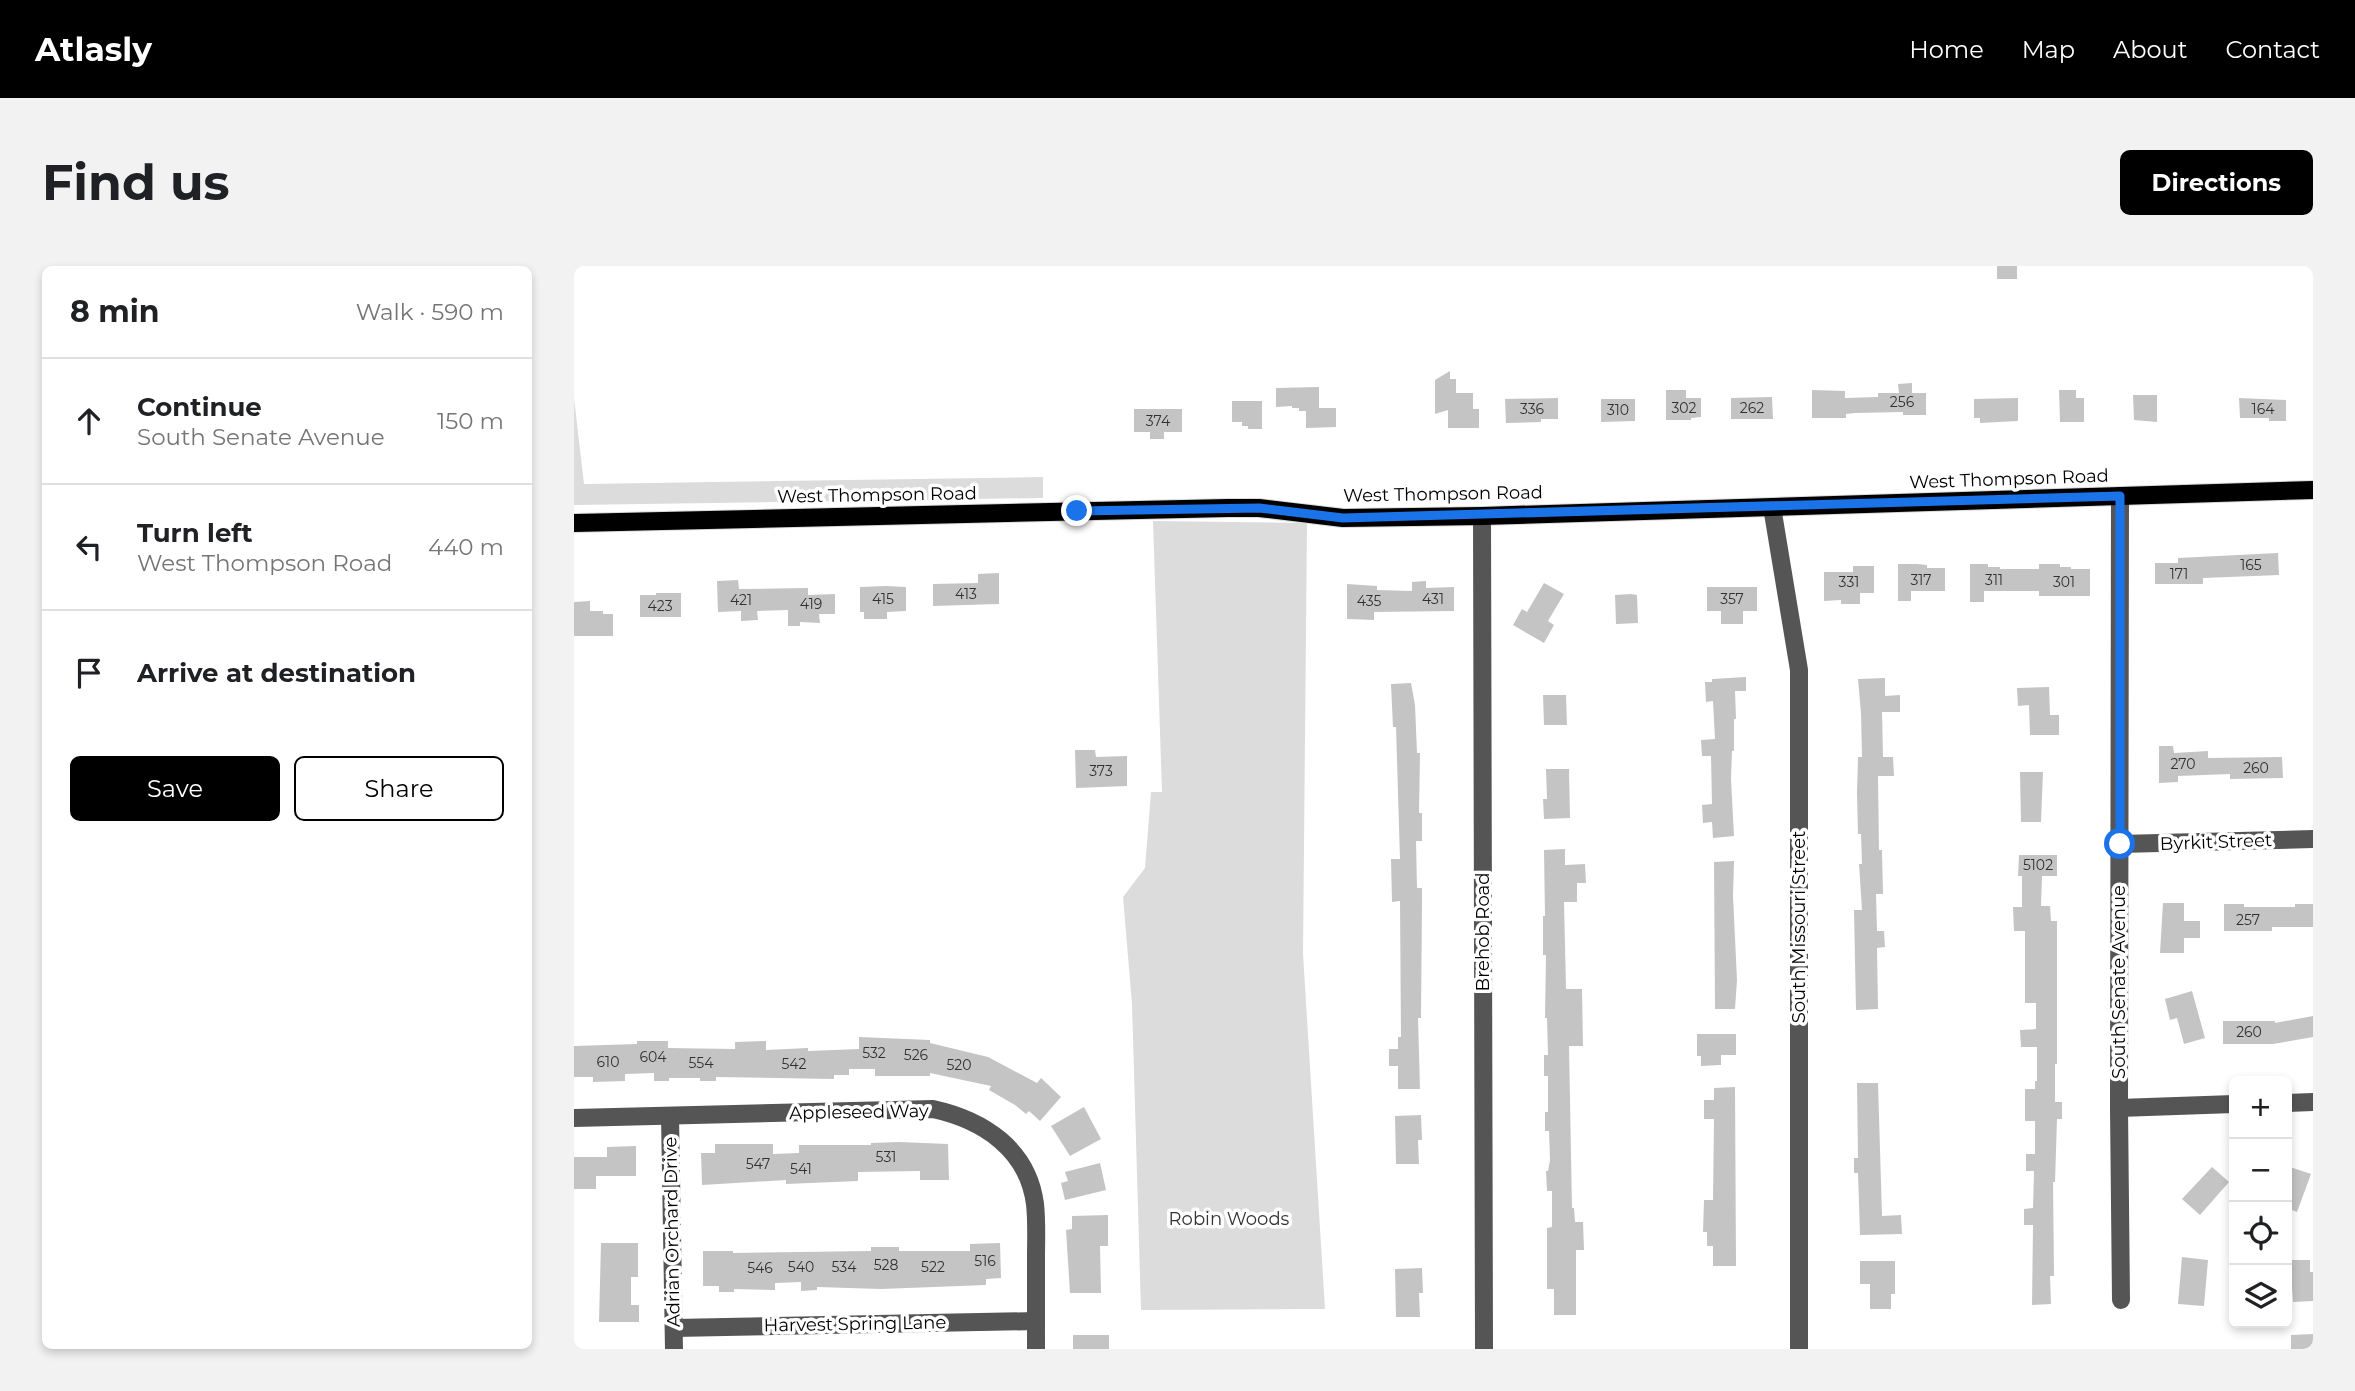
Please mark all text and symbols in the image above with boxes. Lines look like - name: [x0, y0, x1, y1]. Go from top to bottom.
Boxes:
- text: Atlasly: [35, 29, 152, 69]
- text: Home: [1909, 35, 1984, 64]
- text: Map: [2022, 35, 2075, 64]
- text: About: [2113, 35, 2187, 64]
- text: Contact: [2225, 35, 2320, 64]
- button: Directions: [2120, 150, 2313, 215]
- text: Find us: [42, 153, 230, 212]
- text: 8 min: [70, 293, 160, 330]
- text: Walk · 590 m: [356, 298, 504, 326]
- text: Continue: [137, 391, 262, 423]
- house number: 256: [1890, 393, 1915, 411]
- house number: 302: [1671, 399, 1697, 417]
- house number: 262: [1740, 399, 1764, 417]
- house number: 336: [1520, 400, 1545, 418]
- house number: 164: [2252, 400, 2275, 418]
- house number: 310: [1607, 401, 1629, 419]
- icon: ahead: [70, 402, 108, 440]
- text: 150 m: [437, 407, 504, 435]
- house number: 374: [1146, 412, 1171, 430]
- text: South Senate Avenue: [137, 423, 385, 451]
- street label: West Thompson Road: [1909, 465, 2109, 493]
- street label: West Thompson Road: [1343, 481, 1543, 507]
- street label: West Thompson Road: [777, 482, 977, 508]
- route end: [1061, 495, 1092, 526]
- text: Turn left: [137, 517, 253, 549]
- icon: left: [70, 528, 108, 566]
- text: 440 m: [428, 533, 504, 561]
- text: West Thompson Road: [137, 549, 392, 577]
- house number: 165: [2240, 556, 2262, 574]
- house number: 171: [2170, 565, 2188, 583]
- house number: 317: [1910, 571, 1932, 589]
- house number: 311: [1985, 571, 2003, 589]
- house number: 331: [1839, 573, 1859, 591]
- house number: 301: [2053, 573, 2075, 591]
- house number: 413: [955, 585, 977, 603]
- house number: 415: [872, 590, 894, 608]
- house number: 431: [1422, 590, 1444, 608]
- house number: 357: [1720, 590, 1744, 608]
- house number: 421: [730, 591, 752, 609]
- house number: 435: [1357, 592, 1381, 610]
- house number: 419: [800, 595, 822, 613]
- house number: 423: [647, 597, 673, 615]
- icon: arrive: [70, 654, 108, 692]
- text: Arrive at destination: [137, 657, 416, 689]
- house number: 270: [2170, 755, 2196, 773]
- button: Save: [70, 756, 280, 821]
- button: Share: [294, 756, 504, 821]
- house number: 260: [2243, 759, 2269, 777]
- house number: 373: [1089, 762, 1113, 780]
- route start: [2104, 828, 2135, 859]
- street label: Byrkit Street: [2159, 829, 2273, 855]
- street label: South Missouri Street: [1788, 831, 1810, 1023]
- house number: 5102: [2023, 856, 2053, 874]
- street label: Brehob Road: [1472, 873, 1494, 991]
- street label: South Senate Avenue: [2108, 885, 2130, 1079]
- house number: 257: [2236, 911, 2260, 929]
- house number: 260: [2236, 1023, 2262, 1041]
- house number: 532: [862, 1044, 886, 1062]
- house number: 526: [904, 1046, 929, 1064]
- house number: 604: [639, 1048, 667, 1066]
- house number: 610: [597, 1053, 619, 1071]
- house number: 554: [688, 1054, 714, 1072]
- house number: 542: [781, 1055, 807, 1073]
- house number: 520: [946, 1056, 972, 1074]
- map controls: [2229, 1076, 2292, 1328]
- button: +: [2229, 1076, 2292, 1139]
- street label: Appleseed Way: [789, 1100, 929, 1124]
- street label: Adrian Orchard Drive: [659, 1137, 685, 1327]
- button: −: [2229, 1139, 2292, 1202]
- house number: 531: [876, 1148, 896, 1166]
- house number: 547: [746, 1155, 770, 1173]
- house number: 541: [790, 1160, 812, 1178]
- button: locate: [2229, 1202, 2292, 1265]
- park label: Robin Woods: [1169, 1208, 1290, 1230]
- house number: 516: [974, 1252, 996, 1270]
- house number: 528: [874, 1256, 898, 1274]
- house number: 540: [788, 1258, 814, 1276]
- house number: 534: [831, 1258, 857, 1276]
- house number: 522: [921, 1258, 945, 1276]
- house number: 546: [747, 1259, 773, 1277]
- button: layers: [2229, 1265, 2292, 1328]
- street label: Harvest Spring Lane: [764, 1311, 947, 1337]

